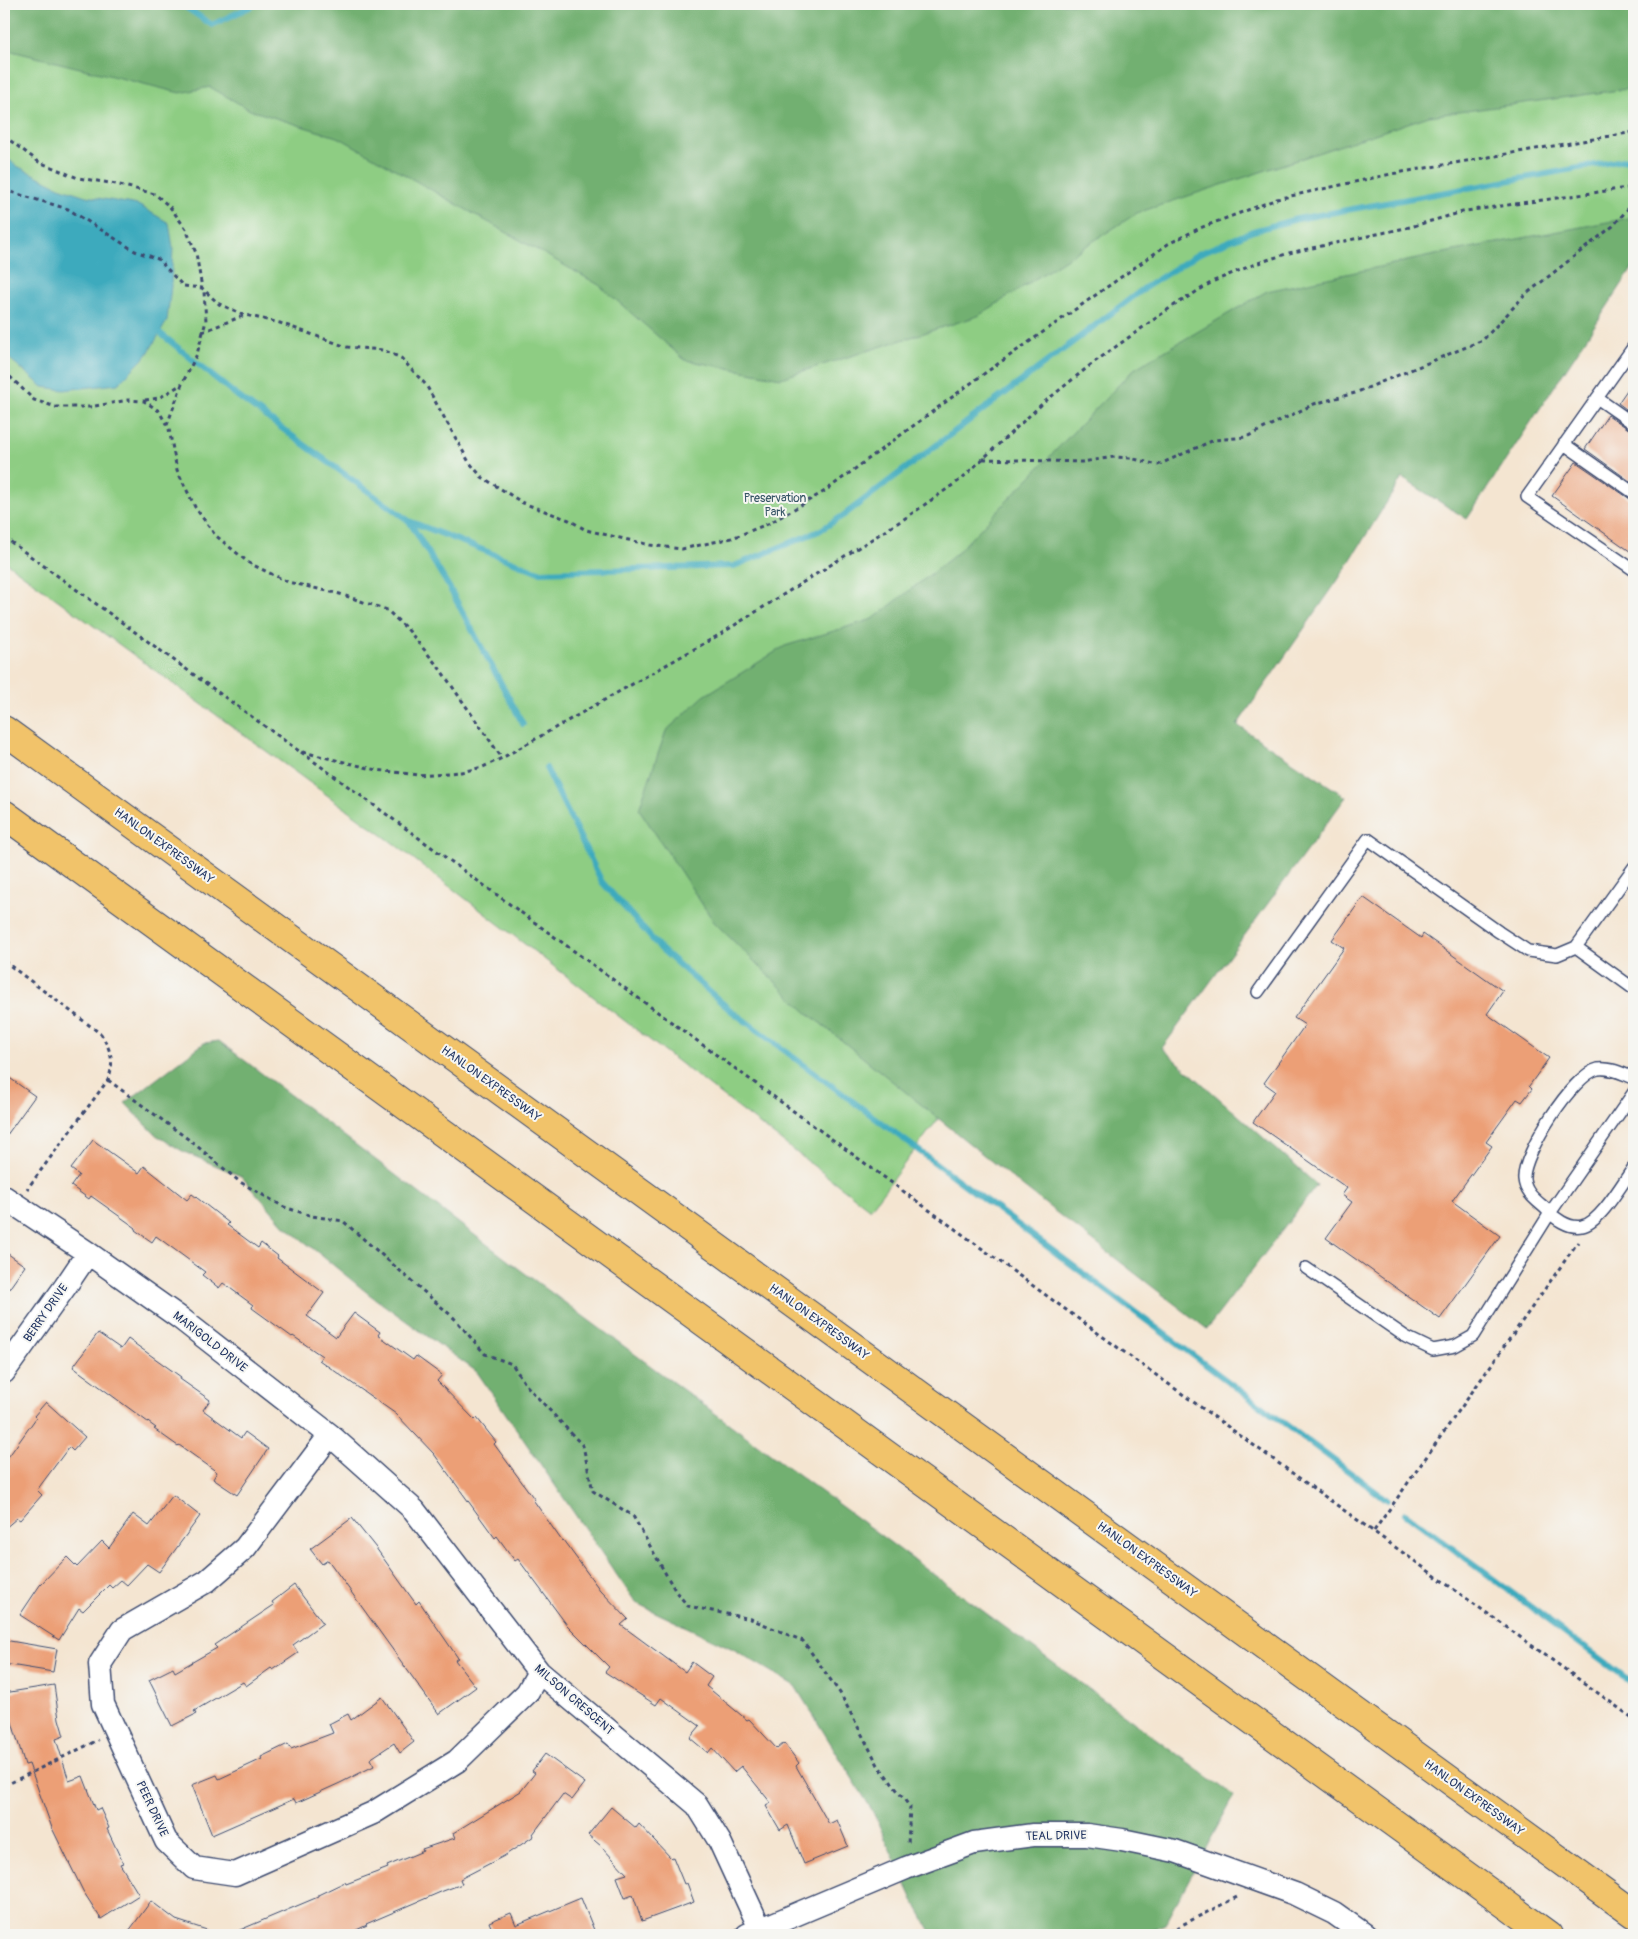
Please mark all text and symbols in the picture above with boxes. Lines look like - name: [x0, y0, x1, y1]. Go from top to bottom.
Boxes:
- park label: Preservation Park: [744, 491, 807, 520]
- street label: HANLON EXPRESSWAY: [111, 805, 217, 887]
- street label: HANLON EXPRESSWAY: [438, 1043, 544, 1125]
- street label: BERRY DRIVE: [20, 1281, 72, 1345]
- street label: HANLON EXPRESSWAY: [766, 1281, 872, 1363]
- street label: MARIGOLD DRIVE: [170, 1308, 250, 1376]
- street label: HANLON EXPRESSWAY: [1094, 1519, 1200, 1601]
- street label: MILSON CRESCENT: [531, 1661, 617, 1739]
- street label: HANLON EXPRESSWAY: [1421, 1757, 1527, 1839]
- street label: PEER DRIVE: [133, 1779, 171, 1839]
- street label: TEAL DRIVE: [1025, 1828, 1087, 1844]

